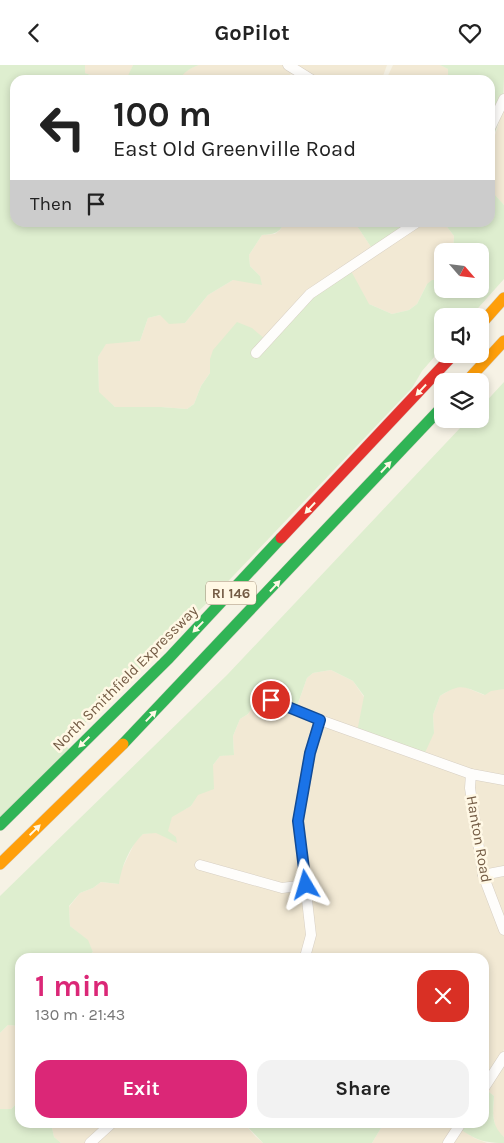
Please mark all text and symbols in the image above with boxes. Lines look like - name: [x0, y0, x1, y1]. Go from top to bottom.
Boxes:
- icon: back: [20, 19, 48, 47]
- icon: heart: [456, 19, 484, 47]
- text: GoPilot: [214, 20, 290, 46]
- text: 100 m: [113, 94, 212, 135]
- icon: left: [30, 95, 95, 160]
- text: East Old Greenville Road: [113, 136, 356, 162]
- icon: arrive: [82, 190, 110, 218]
- text: Then: [30, 193, 72, 215]
- north arrow: [434, 243, 489, 297]
- map controls: [434, 243, 489, 428]
- button: sound: [434, 308, 489, 363]
- button: layers: [434, 373, 489, 428]
- one-way arrow: [415, 383, 427, 395]
- one-way arrow: [380, 462, 392, 474]
- one-way arrow: [304, 502, 316, 514]
- one-way arrow: [269, 580, 281, 592]
- road number: RI 146: [206, 581, 256, 605]
- street label: North Smithfield Expressway: [49, 602, 201, 754]
- one-way arrow: [193, 620, 205, 632]
- pin: [250, 679, 292, 721]
- icon: arrive: [257, 686, 285, 714]
- one-way arrow: [144, 710, 156, 722]
- one-way arrow: [78, 736, 90, 748]
- street label: Hanton Road: [462, 794, 496, 884]
- one-way arrow: [29, 824, 41, 836]
- position arrow: [279, 858, 331, 910]
- text: 1 min: [35, 968, 110, 1004]
- button: close: [417, 970, 469, 1022]
- text: 130 m · 21:43: [35, 1005, 125, 1024]
- button: Exit: [35, 1060, 247, 1118]
- button: Share: [257, 1060, 469, 1118]

